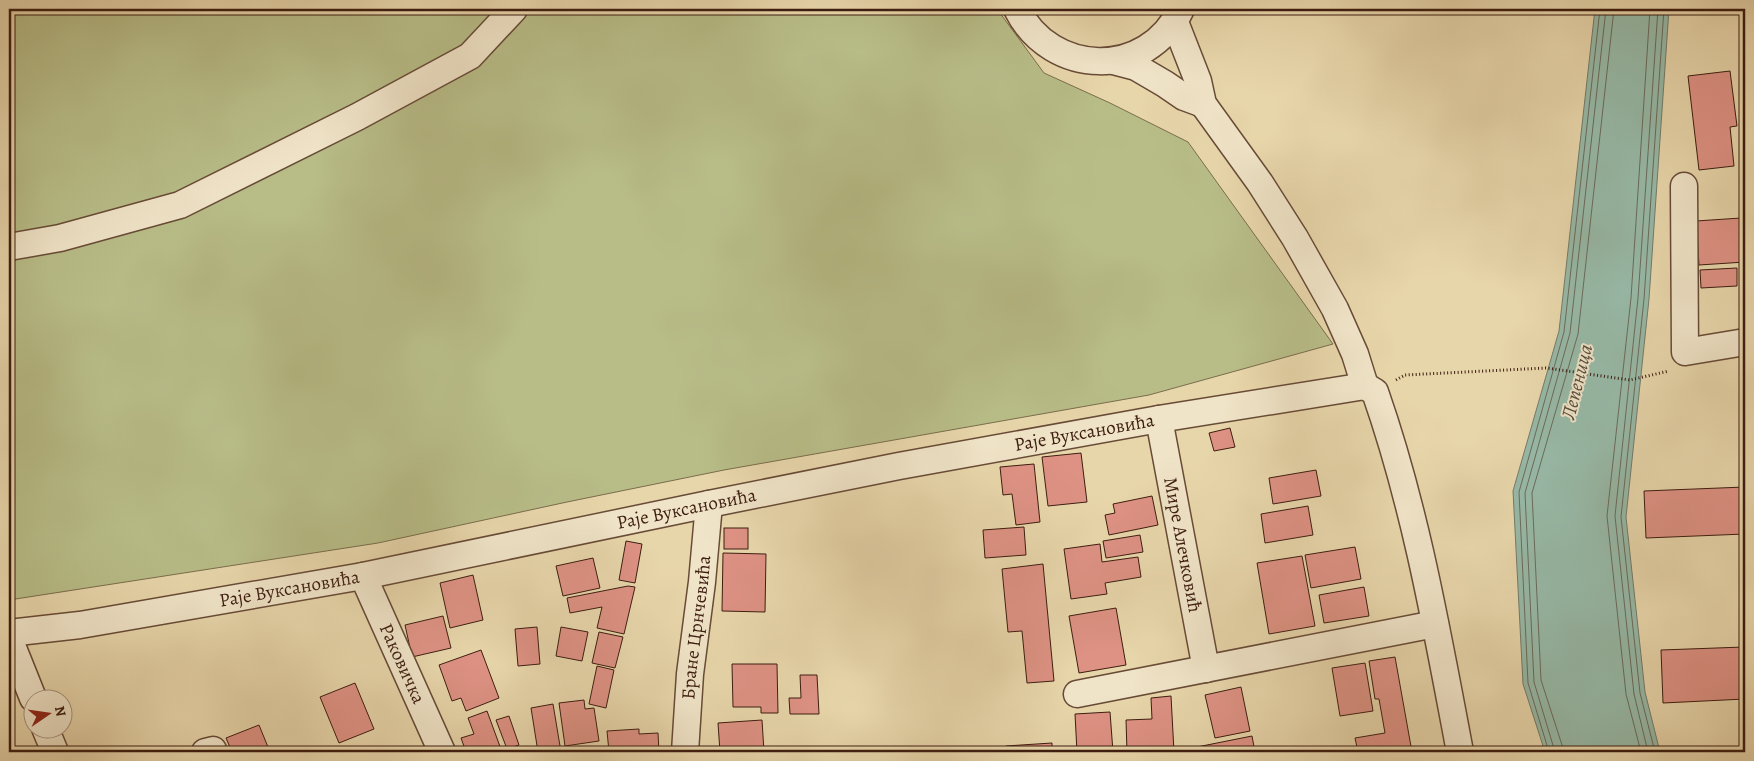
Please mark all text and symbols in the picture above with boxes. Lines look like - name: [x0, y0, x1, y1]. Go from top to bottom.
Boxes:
- water label: Лепеница: [1554, 341, 1599, 424]
- street label: Раје Вуксановића: [1012, 407, 1157, 458]
- street label: Мире Алечковић: [1157, 475, 1208, 615]
- street label: Раје Вуксановића: [614, 482, 759, 536]
- street label: Бране Црнчевића: [675, 554, 717, 700]
- street label: Раје Вуксановића: [217, 564, 362, 614]
- street label: Раковичка: [373, 619, 432, 708]
- north arrow: [22, 688, 72, 738]
- text: N: [50, 704, 71, 718]

